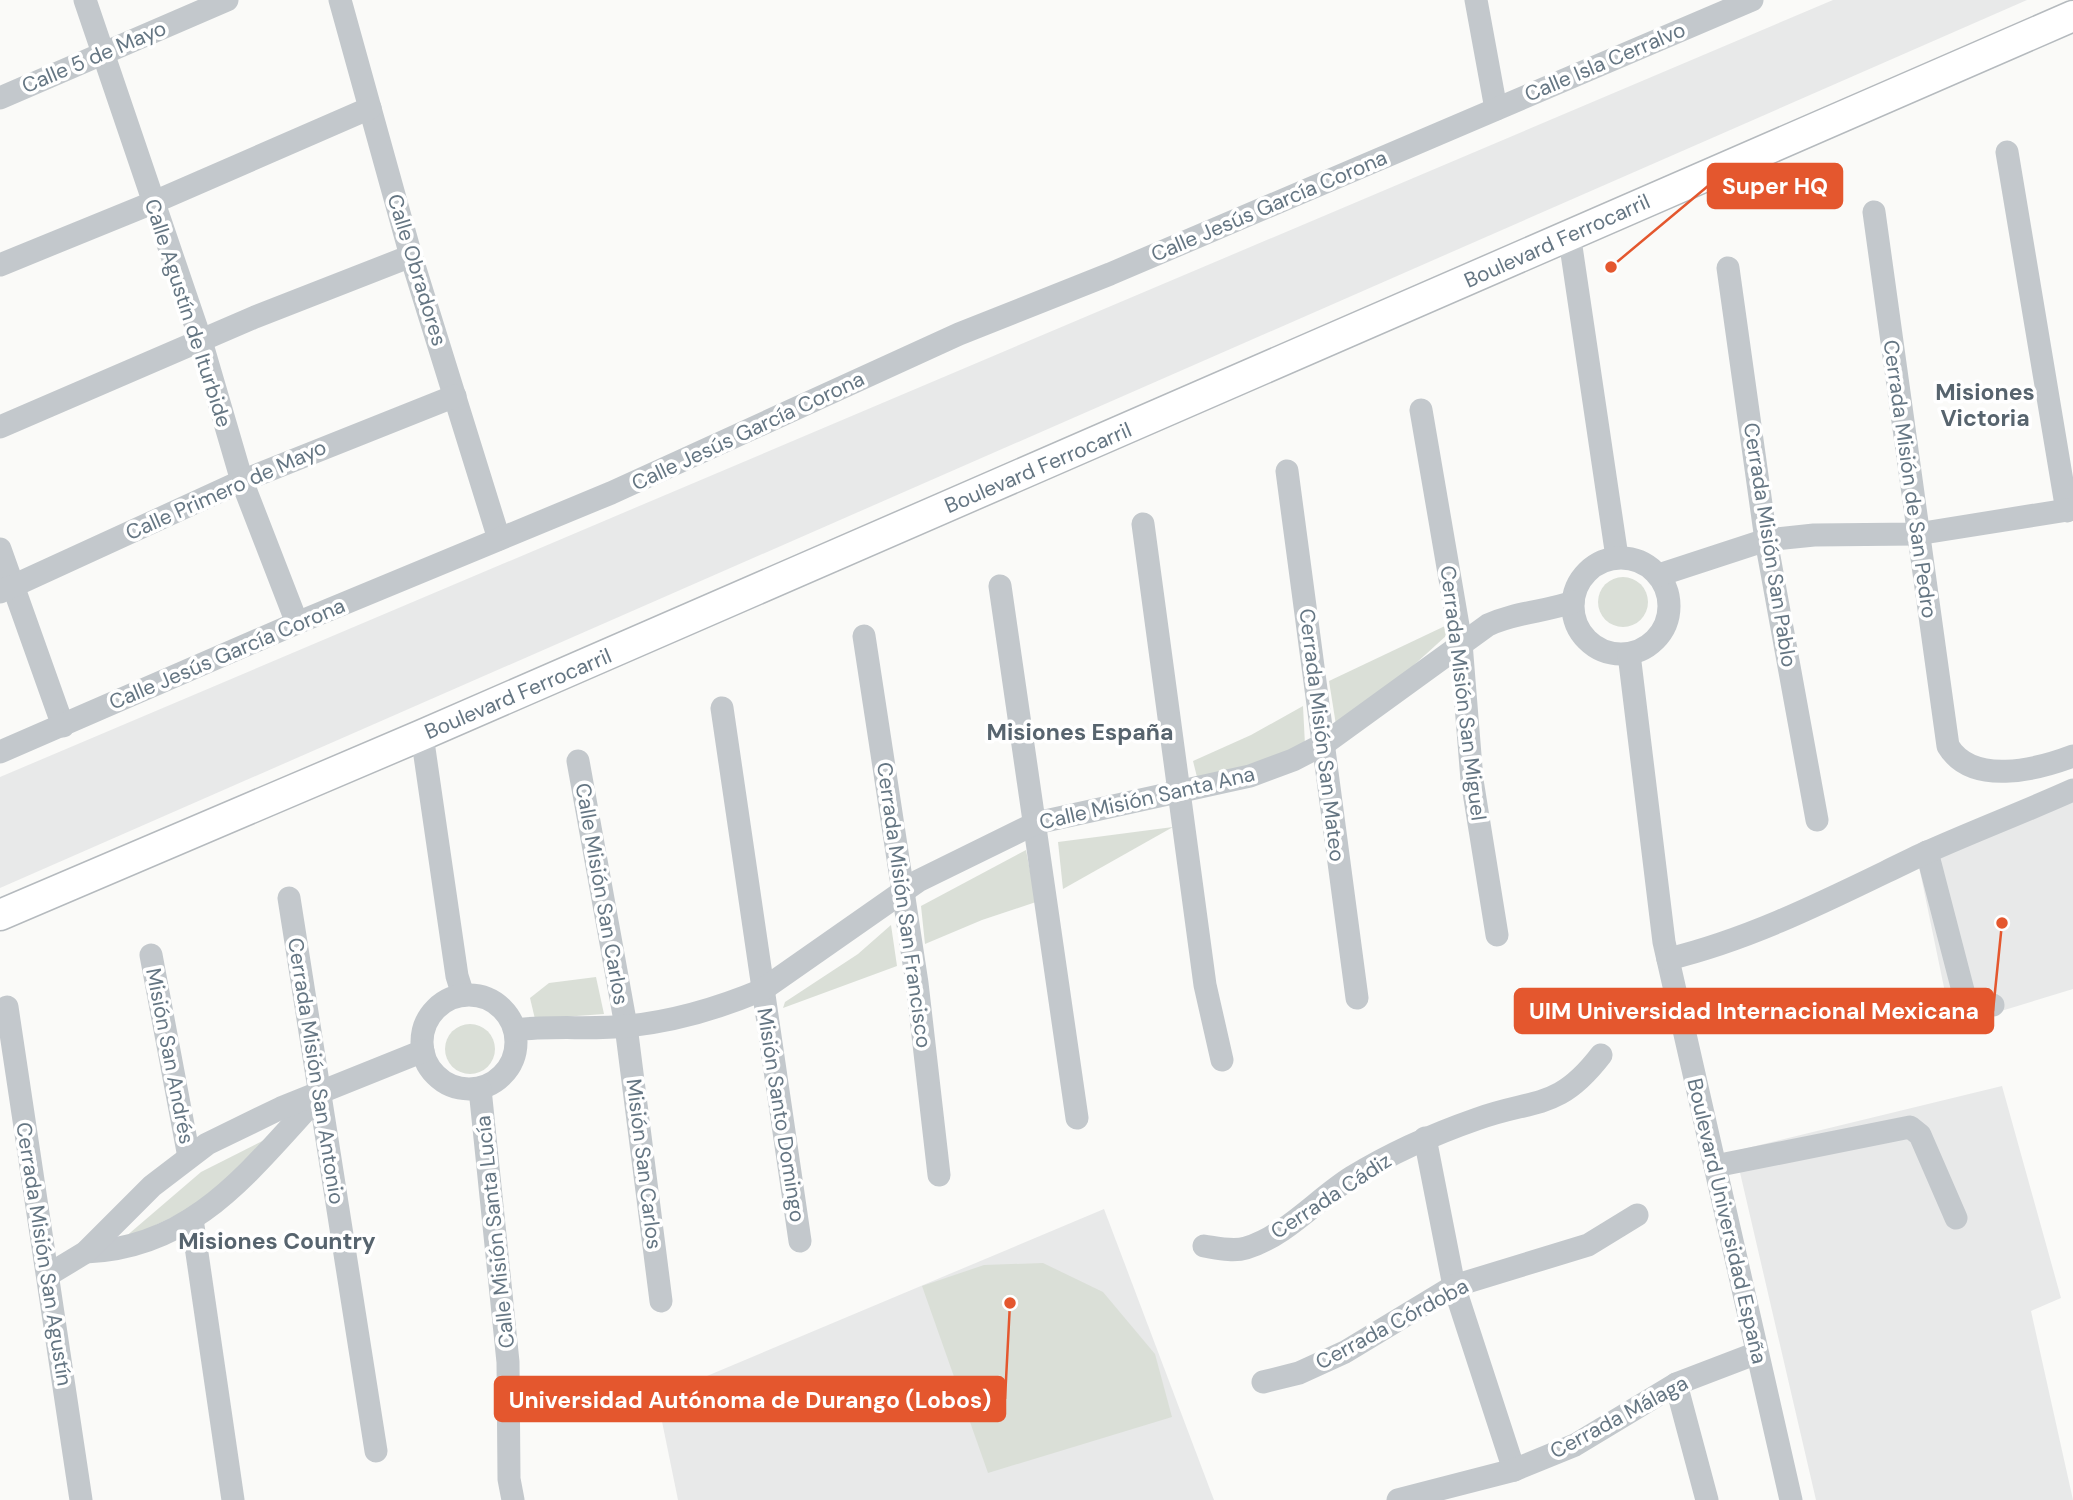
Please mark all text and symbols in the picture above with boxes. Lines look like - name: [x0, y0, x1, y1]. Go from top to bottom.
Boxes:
- street label: Calle 5 de Mayo: [17, 14, 171, 100]
- street label: Calle Isla Cerralvo: [1520, 15, 1690, 109]
- street label: Calle Jesús García Corona: [1147, 144, 1391, 268]
- callout: Super HQ: [1708, 164, 1842, 208]
- text: Super HQ: [1722, 171, 1828, 201]
- street label: Boulevard Ferrocarril: [1460, 187, 1654, 295]
- street label: Calle Obradores: [381, 191, 453, 349]
- street label: Calle Agustín de Iturbide: [138, 195, 238, 431]
- street label: Cerrada Misión de San Pedro: [1877, 338, 1943, 620]
- street label: Calle Jesús García Corona: [627, 365, 869, 497]
- district label: Misiones Victoria: [1935, 377, 2035, 433]
- street label: Boulevard Ferrocarril: [940, 416, 1136, 520]
- street label: Cerrada Misión San Pablo: [1737, 421, 1803, 669]
- street label: Calle Primero de Mayo: [121, 433, 331, 547]
- street label: Cerrada Misión San Miguel: [1433, 564, 1493, 822]
- street label: Calle Jesús García Corona: [105, 592, 349, 716]
- street label: Cerrada Misión San Mateo: [1293, 607, 1351, 863]
- street label: Boulevard Ferrocarril: [420, 642, 616, 746]
- district label: Misiones España: [987, 717, 1173, 747]
- street label: Cerrada Misión San Francisco: [870, 760, 938, 1050]
- street label: Calle Misión Santa Ana: [1037, 760, 1257, 836]
- street label: Calle Misión San Carlos: [569, 781, 635, 1007]
- street label: Cerrada Misión San Antonio: [281, 936, 351, 1206]
- street label: Misión San Andrés: [139, 966, 201, 1146]
- callout: UIM Universidad Internacional Mexicana: [1515, 989, 1993, 1033]
- text: UIM Universidad Internacional Mexicana: [1529, 996, 1979, 1026]
- street label: Misión Santo Domingo: [750, 1006, 812, 1224]
- street label: Boulevard Universidad España: [1681, 1076, 1773, 1366]
- street label: Misión San Carlos: [620, 1077, 668, 1251]
- street label: Calle Misión Santa Lucía: [469, 1114, 521, 1350]
- street label: Cerrada Misión San Agustín: [9, 1120, 79, 1388]
- street label: Cerrada Cádiz: [1265, 1147, 1397, 1245]
- district label: Misiones Country: [178, 1226, 376, 1256]
- street label: Cerrada Córdoba: [1311, 1272, 1473, 1376]
- street label: Cerrada Málaga: [1545, 1369, 1693, 1465]
- callout: Universidad Autónoma de Durango (Lobos): [495, 1377, 1005, 1421]
- text: Universidad Autónoma de Durango (Lobos): [509, 1385, 991, 1415]

